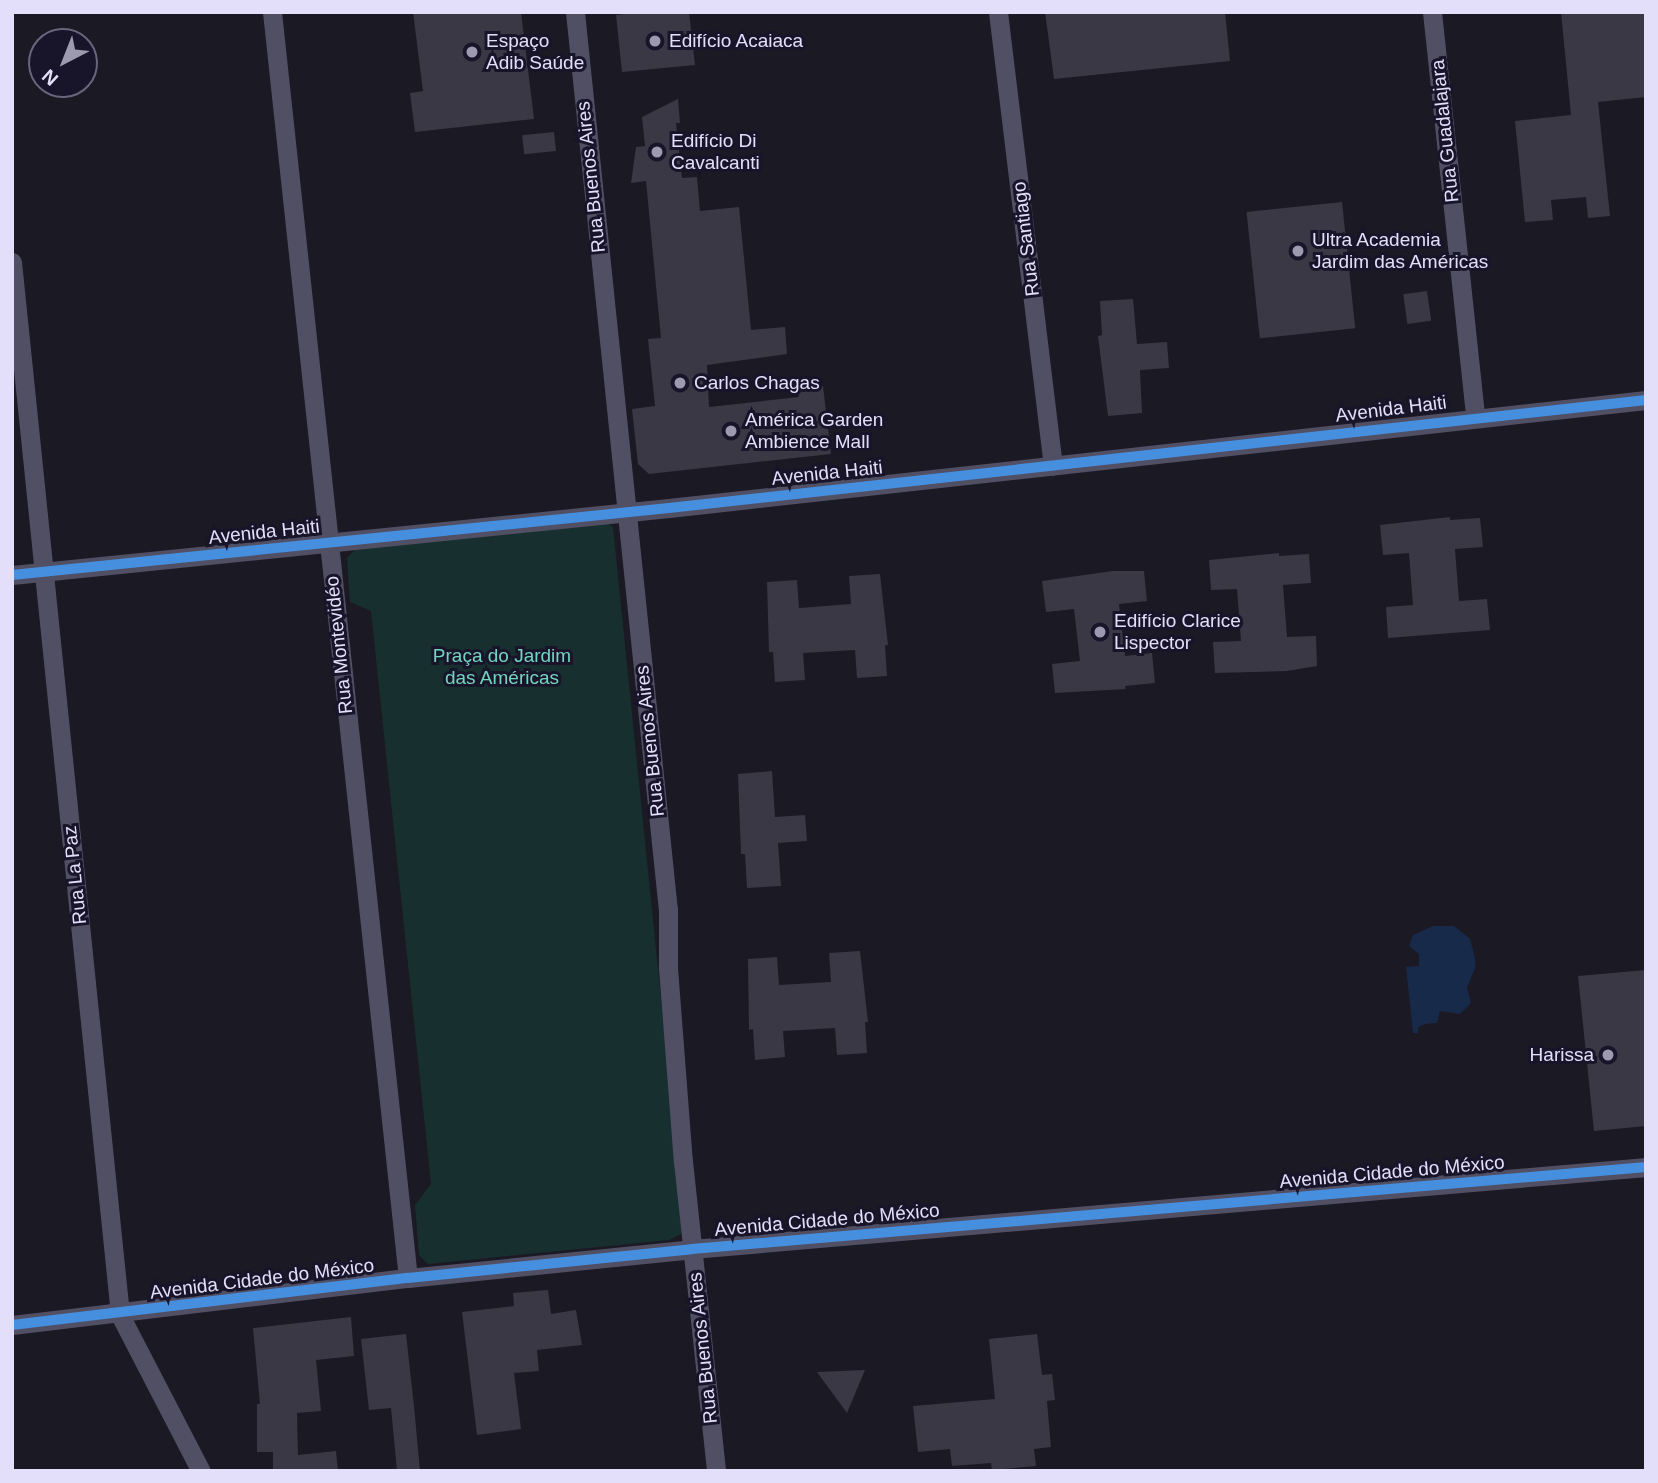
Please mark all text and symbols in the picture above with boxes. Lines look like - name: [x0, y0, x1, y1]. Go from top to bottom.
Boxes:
- north arrow: [28, 28, 98, 98]
- place label: Espaço Adib Saúde: [486, 30, 584, 74]
- place label: Edifício Acaiaca: [669, 30, 804, 52]
- marker: Edifício Acaiaca: [647, 33, 663, 49]
- marker: Espaço Adib Saúde: [464, 44, 480, 60]
- street label: Rua Guadalajara: [1426, 58, 1464, 204]
- text: N: [38, 65, 62, 90]
- street label: Rua Buenos Aires: [572, 100, 610, 254]
- place label: Edifício Di Cavalcanti: [671, 130, 760, 174]
- marker: Edifício Di Cavalcanti: [649, 144, 665, 160]
- street label: Rua Santiago: [1008, 180, 1044, 298]
- place label: Ultra Academia Jardim das Américas: [1312, 229, 1489, 273]
- marker: Ultra Academia Jardim das Américas: [1290, 243, 1306, 259]
- place label: Carlos Chagas: [694, 372, 820, 394]
- marker: Carlos Chagas: [672, 375, 688, 391]
- street label: Avenida Haiti: [1334, 391, 1448, 427]
- place label: América Garden Ambience Mall: [745, 409, 883, 453]
- marker: América Garden Ambience Mall: [723, 423, 739, 439]
- street label: Avenida Haiti: [770, 456, 884, 490]
- street label: Avenida Haiti: [207, 515, 321, 549]
- street label: Rua Montevidéo: [320, 575, 358, 715]
- place label: Edifício Clarice Lispector: [1114, 610, 1241, 654]
- marker: Edifício Clarice Lispector: [1092, 624, 1108, 640]
- park label: Praça do Jardim das Américas: [433, 645, 571, 689]
- street label: Rua Buenos Aires: [631, 664, 669, 818]
- street label: Rua La Paz: [58, 824, 92, 926]
- place label: Harissa: [1530, 1044, 1594, 1066]
- marker: Harissa: [1600, 1047, 1616, 1063]
- street label: Avenida Cidade do México: [1279, 1151, 1505, 1193]
- street label: Avenida Cidade do México: [714, 1199, 940, 1241]
- street label: Avenida Cidade do México: [149, 1254, 375, 1304]
- street label: Rua Buenos Aires: [684, 1271, 722, 1425]

